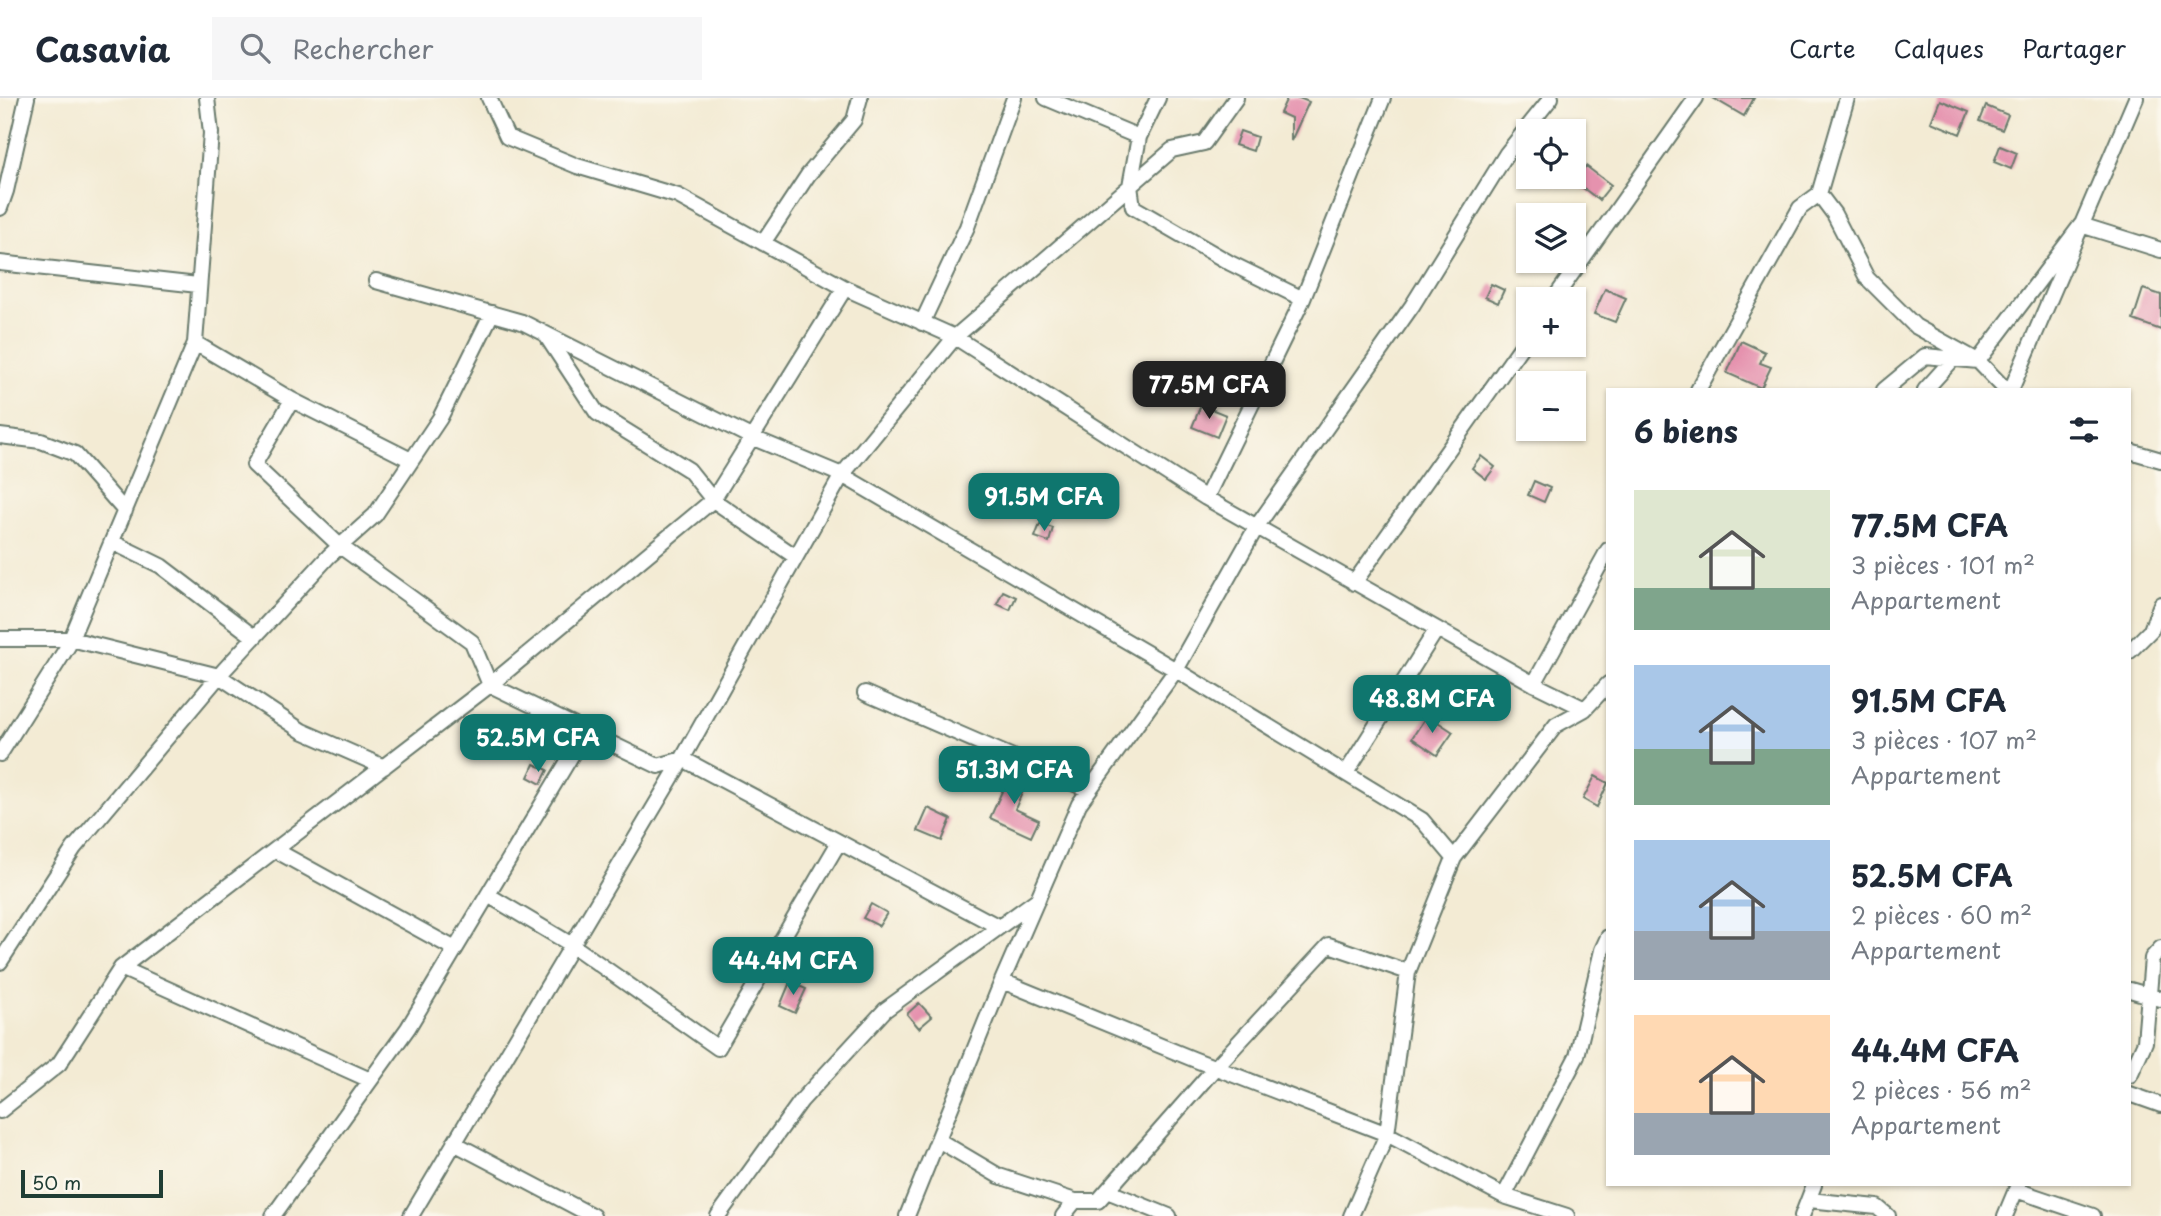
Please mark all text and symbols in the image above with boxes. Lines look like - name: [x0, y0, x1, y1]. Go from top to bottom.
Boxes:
- search box: [212, 17, 702, 80]
- text: Casavia: [35, 23, 170, 73]
- icon: search: [236, 29, 274, 67]
- text: Rechercher: [292, 29, 433, 68]
- text: Carte: [1789, 30, 1855, 66]
- text: Calques: [1893, 30, 1984, 66]
- text: Partager: [2022, 30, 2126, 66]
- map controls: [1516, 119, 1586, 441]
- button: locate: [1516, 119, 1586, 189]
- button: layers: [1516, 203, 1586, 273]
- button: +: [1516, 287, 1586, 357]
- pin: 77.5M CFA: [1129, 362, 1289, 421]
- text: 77.5M CFA: [1149, 366, 1269, 401]
- button: −: [1516, 371, 1586, 441]
- text: 6 biens: [1634, 408, 1738, 453]
- icon: filters: [2065, 411, 2103, 449]
- pin: 91.5M CFA: [964, 474, 1124, 533]
- text: 91.5M CFA: [984, 478, 1104, 513]
- text: 77.5M CFA: [1851, 502, 2008, 547]
- icon: home: [1690, 518, 1774, 602]
- text: 3 pièces · 101 m²: [1851, 547, 2035, 582]
- text: Appartement: [1851, 582, 2001, 617]
- pin: 48.8M CFA: [1352, 676, 1512, 735]
- text: 91.5M CFA: [1851, 677, 2007, 722]
- text: 48.8M CFA: [1369, 680, 1495, 715]
- icon: home: [1690, 693, 1774, 777]
- pin: 52.5M CFA: [458, 714, 618, 774]
- text: 52.5M CFA: [476, 719, 600, 754]
- text: 3 pièces · 107 m²: [1851, 722, 2037, 757]
- pin: 51.3M CFA: [934, 746, 1094, 806]
- text: 51.3M CFA: [955, 751, 1073, 786]
- text: Appartement: [1851, 757, 2001, 792]
- text: 52.5M CFA: [1851, 852, 2013, 897]
- icon: home: [1690, 868, 1774, 952]
- text: 2 pièces · 60 m²: [1851, 897, 2032, 932]
- text: Appartement: [1851, 932, 2001, 967]
- pin: 44.4M CFA: [713, 937, 873, 997]
- text: 44.4M CFA: [728, 942, 858, 977]
- text: 44.4M CFA: [1851, 1027, 2019, 1072]
- icon: home: [1690, 1043, 1774, 1127]
- text: 2 pièces · 56 m²: [1851, 1072, 2032, 1107]
- text: Appartement: [1851, 1107, 2001, 1142]
- scale bar: [21, 1167, 163, 1199]
- text: 50 m: [32, 1168, 81, 1196]

